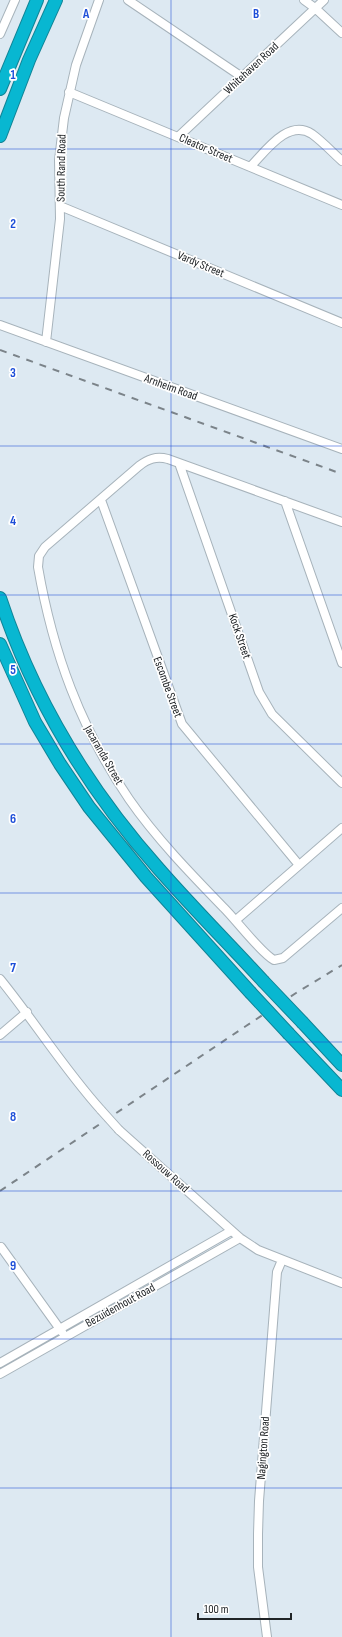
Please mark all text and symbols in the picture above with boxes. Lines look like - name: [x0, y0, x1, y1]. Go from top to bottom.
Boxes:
- text: A: [82, 6, 90, 22]
- text: B: [253, 6, 259, 22]
- street label: Whitehaven Road: [221, 39, 282, 98]
- text: 1: [10, 67, 16, 83]
- street label: Cleator Street: [177, 130, 235, 167]
- street label: South Rand Road: [53, 134, 70, 202]
- text: 2: [10, 216, 16, 232]
- street label: Vardy Street: [175, 248, 227, 281]
- text: 3: [10, 365, 16, 381]
- street label: Arnheim Road: [141, 371, 200, 404]
- text: 4: [10, 513, 16, 529]
- street label: Kock Street: [225, 612, 254, 661]
- street label: Escombe Street: [150, 655, 186, 720]
- text: 5: [10, 662, 16, 678]
- street label: Jacaranda Street: [80, 722, 127, 788]
- text: 6: [10, 811, 16, 827]
- text: 7: [10, 960, 16, 976]
- text: 8: [10, 1109, 16, 1125]
- street label: Rossouw Road: [139, 1147, 192, 1196]
- text: 9: [10, 1258, 16, 1274]
- street label: Bezuidenhout Road: [83, 1280, 158, 1331]
- street label: Nagington Road: [254, 1416, 273, 1480]
- scale bar: [198, 1595, 291, 1621]
- text: 100 m: [204, 1602, 229, 1617]

